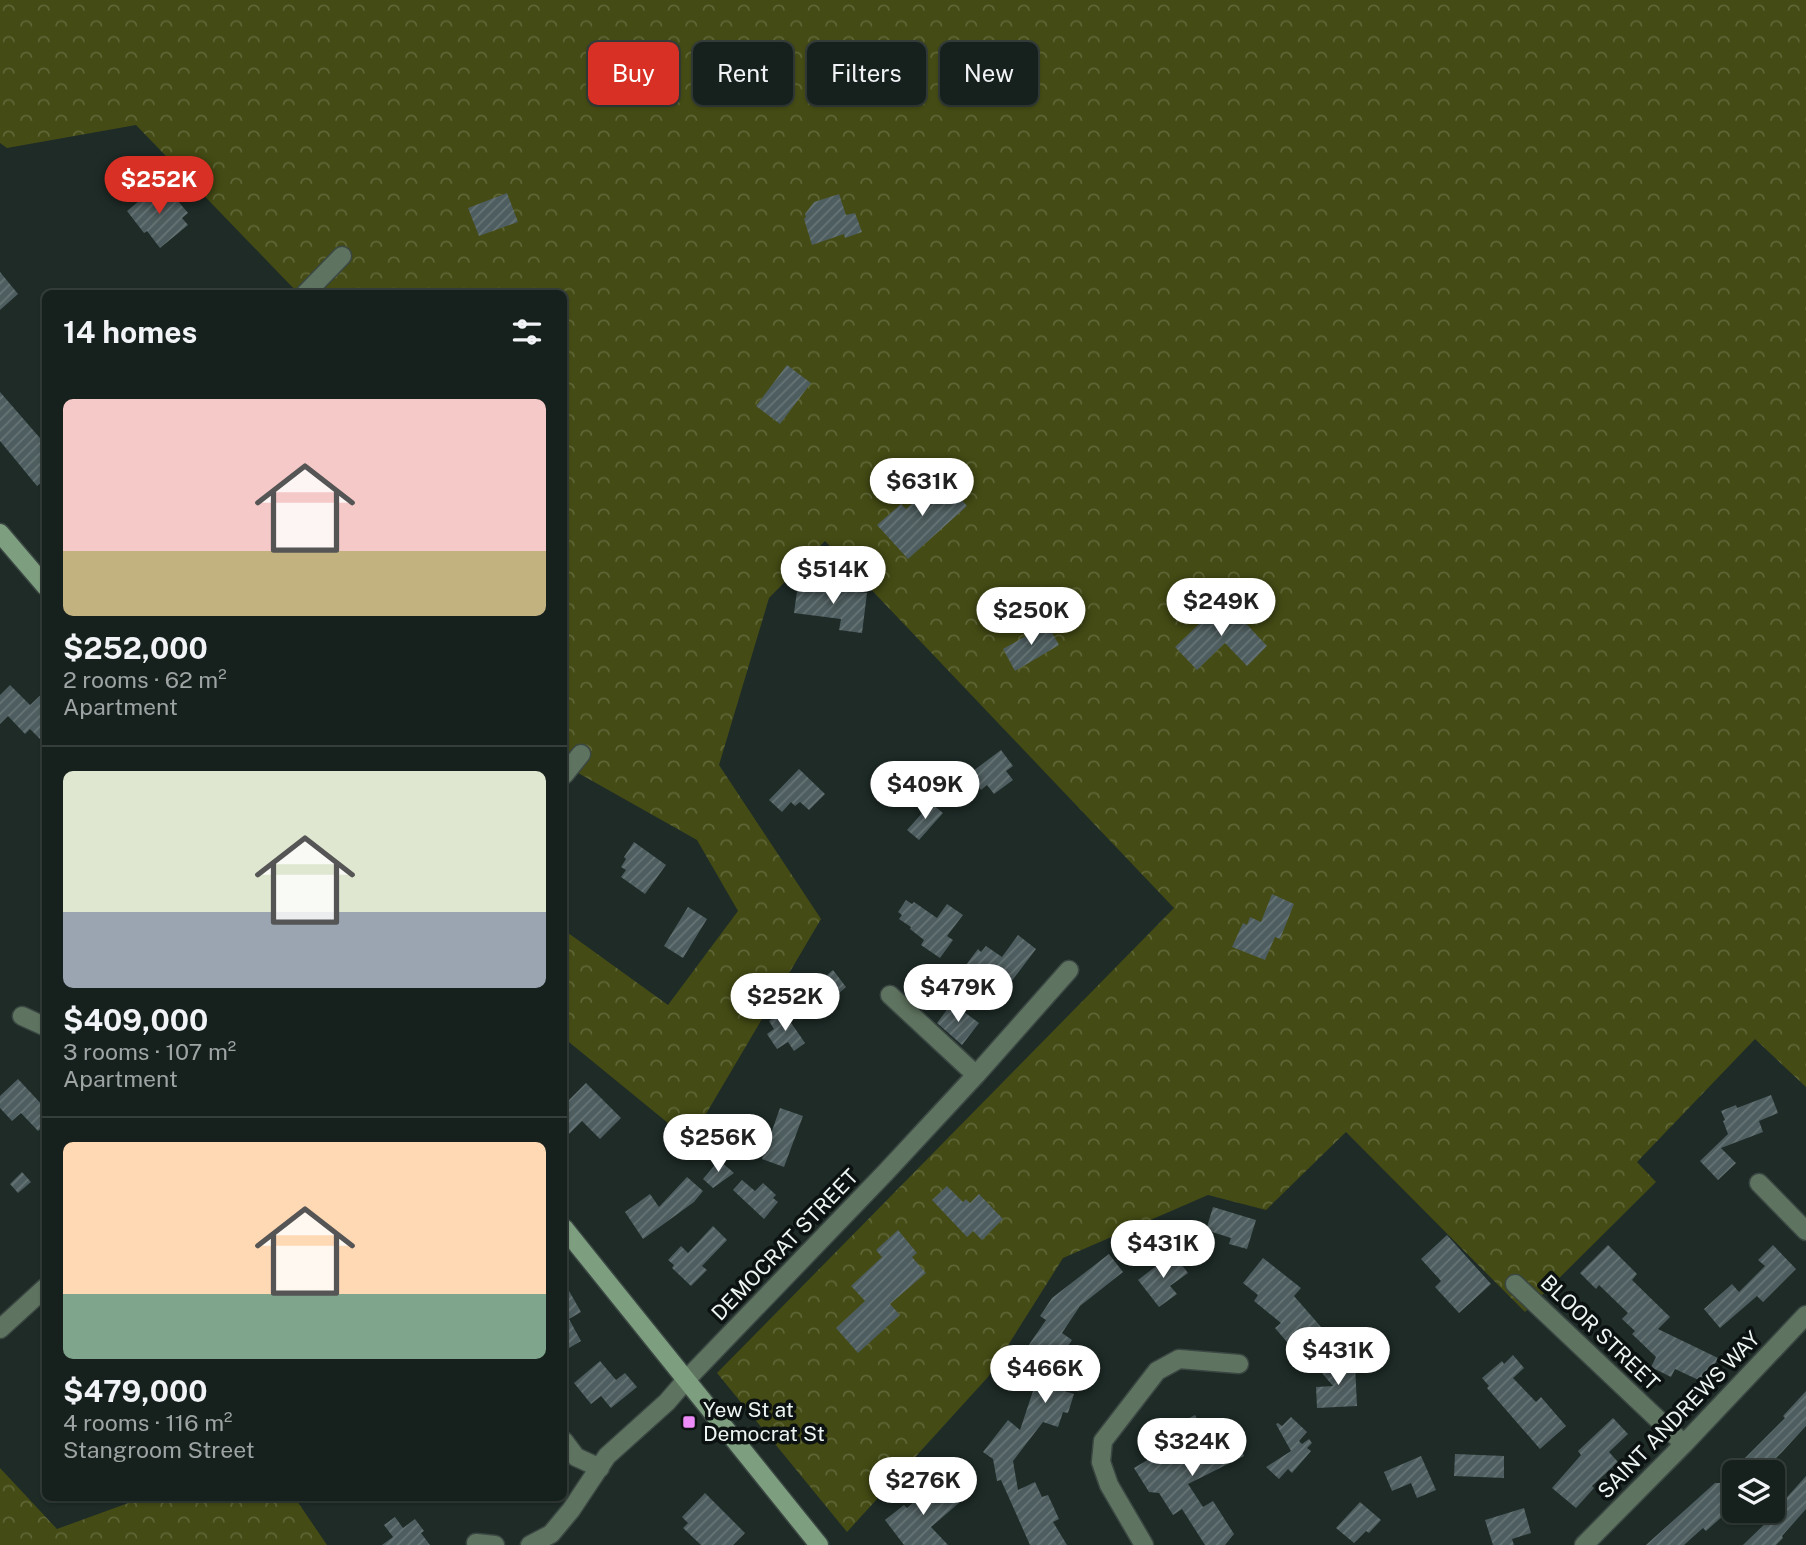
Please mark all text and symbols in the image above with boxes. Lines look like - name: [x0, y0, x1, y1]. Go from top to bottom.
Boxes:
- chip: Buy: [588, 42, 679, 105]
- chip: Rent: [693, 42, 793, 105]
- chip: Filters: [807, 42, 926, 105]
- chip: New: [940, 42, 1038, 105]
- pin: $252K: [110, 156, 208, 216]
- text: $252K: [121, 165, 197, 192]
- icon: filters: [508, 313, 546, 351]
- text: 14 homes: [63, 314, 197, 350]
- icon: home: [242, 445, 368, 571]
- pin: $631K: [873, 458, 971, 518]
- text: $631K: [886, 467, 958, 494]
- pin: $514K: [784, 546, 882, 606]
- text: $514K: [797, 555, 869, 582]
- pin: $249K: [1172, 578, 1270, 638]
- text: $249K: [1183, 587, 1260, 614]
- pin: $250K: [982, 588, 1080, 647]
- text: $250K: [992, 596, 1070, 623]
- text: $252,000: [63, 630, 208, 666]
- text: 2 rooms · 62 m²: [63, 666, 227, 693]
- text: Apartment: [63, 693, 178, 720]
- pin: $409K: [876, 762, 974, 821]
- text: $409K: [886, 770, 964, 797]
- icon: home: [242, 817, 368, 943]
- pin: $479K: [909, 964, 1007, 1024]
- text: $479K: [920, 973, 996, 1000]
- pin: $252K: [736, 974, 834, 1033]
- text: $252K: [747, 982, 823, 1009]
- text: $409,000: [63, 1002, 208, 1038]
- text: 3 rooms · 107 m²: [63, 1038, 236, 1065]
- text: Apartment: [63, 1065, 178, 1092]
- pin: $256K: [669, 1114, 767, 1174]
- text: $256K: [679, 1123, 757, 1150]
- street label: DEMOCRAT STREET: [706, 1164, 863, 1325]
- icon: home: [242, 1188, 368, 1314]
- pin: $431K: [1114, 1220, 1212, 1280]
- text: $431K: [1127, 1229, 1199, 1256]
- street label: BLOOR STREET: [1536, 1270, 1665, 1396]
- street label: SAINT ANDREWS WAY: [1592, 1326, 1765, 1503]
- pin: $431K: [1289, 1328, 1387, 1387]
- text: $431K: [1302, 1336, 1374, 1363]
- pin: $466K: [996, 1346, 1094, 1405]
- text: $466K: [1006, 1354, 1084, 1381]
- text: $479,000: [63, 1373, 208, 1409]
- place label: Yew St at Democrat St: [703, 1397, 825, 1446]
- text: 4 rooms · 116 m²: [63, 1409, 232, 1436]
- marker: Yew St at Democrat St: [681, 1414, 697, 1430]
- pin: $324K: [1143, 1418, 1241, 1478]
- text: $324K: [1153, 1427, 1231, 1454]
- text: Stangroom Street: [63, 1436, 255, 1463]
- pin: $276K: [874, 1458, 972, 1517]
- map controls: [1722, 1460, 1785, 1523]
- button: layers: [1722, 1460, 1785, 1523]
- text: $276K: [885, 1466, 961, 1493]

